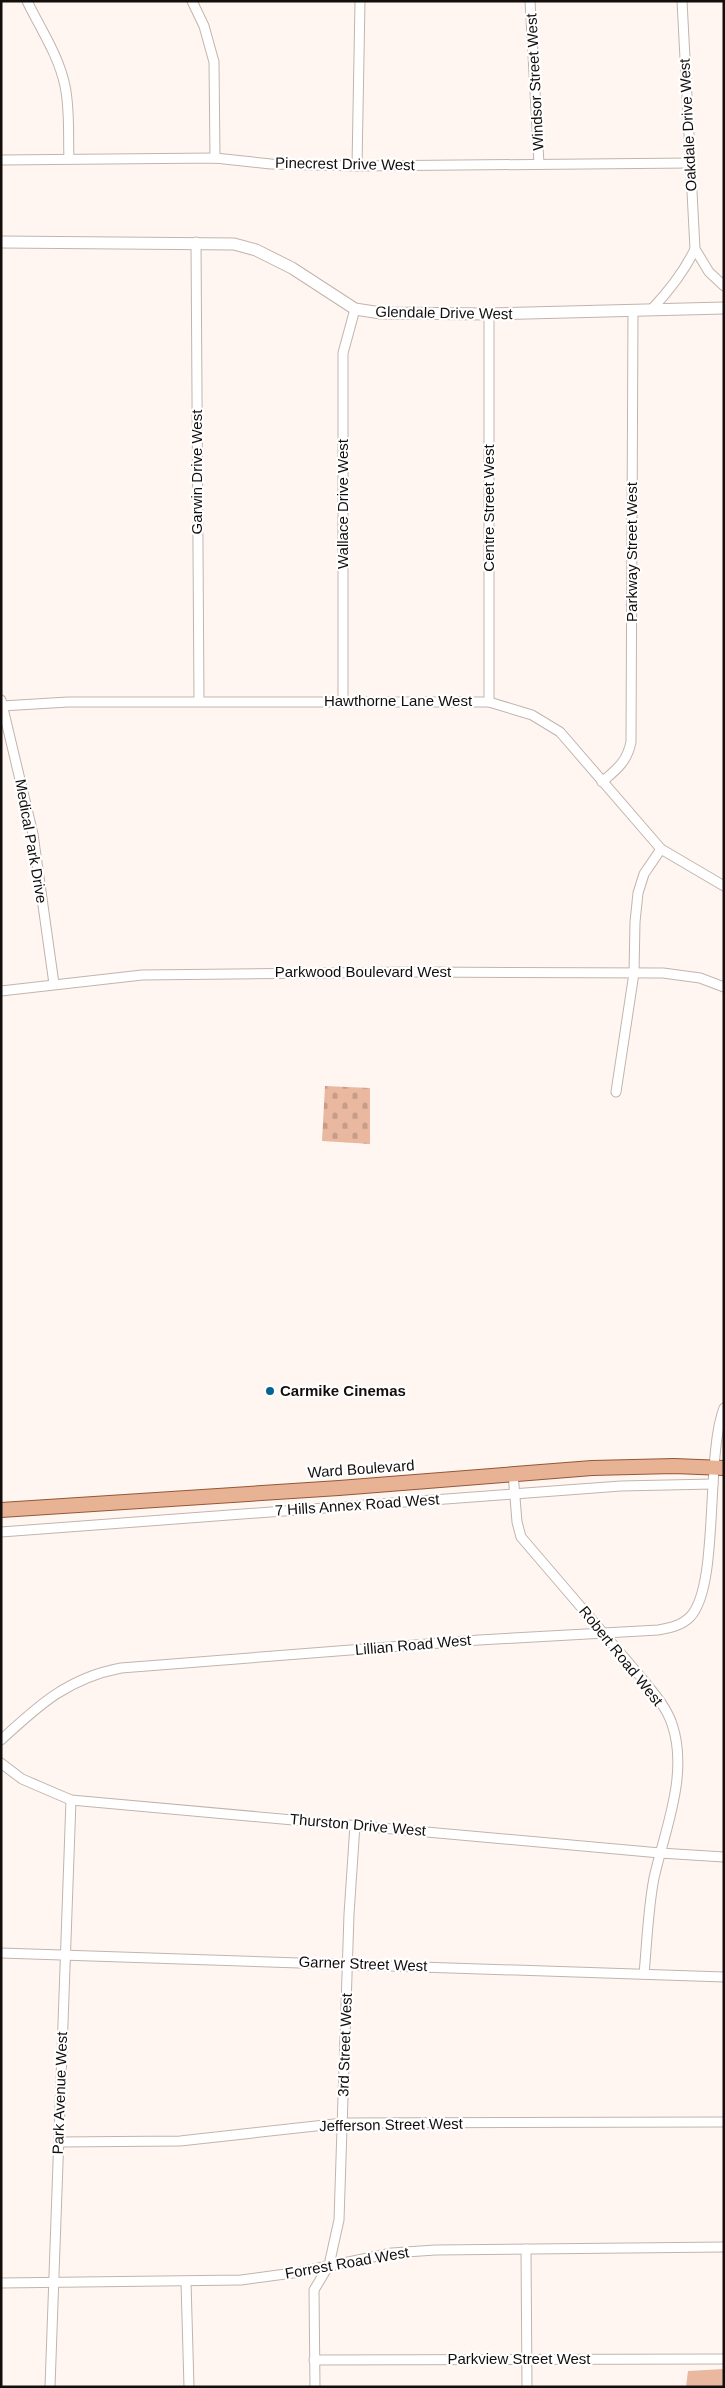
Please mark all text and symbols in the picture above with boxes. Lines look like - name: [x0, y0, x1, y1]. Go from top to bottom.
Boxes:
- street label: Windsor Street West: [522, 12, 547, 151]
- street label: Oakdale Drive West: [675, 57, 699, 192]
- street label: Pinecrest Drive West: [275, 154, 416, 173]
- street label: Glendale Drive West: [375, 303, 514, 322]
- street label: Garwin Drive West: [188, 409, 205, 534]
- street label: Wallace Drive West: [334, 438, 351, 569]
- street label: Centre Street West: [480, 444, 497, 572]
- street label: Parkway Street West: [623, 481, 640, 622]
- street label: Hawthorne Lane West: [324, 692, 473, 709]
- street label: Medical Park Drive: [12, 777, 51, 904]
- street label: Parkwood Boulevard West: [275, 963, 452, 980]
- place label: Carmike Cinemas: [280, 1382, 406, 1399]
- marker: Carmike Cinemas: [264, 1385, 276, 1397]
- street label: Ward Boulevard: [307, 1456, 415, 1481]
- street label: 7 Hills Annex Road West: [274, 1490, 441, 1519]
- street label: Robert Road West: [576, 1602, 667, 1710]
- street label: Lillian Road West: [354, 1631, 473, 1658]
- street label: Thurston Drive West: [289, 1810, 428, 1839]
- street label: Garner Street West: [298, 1953, 429, 1974]
- street label: 3rd Street West: [334, 1992, 355, 2097]
- street label: Park Avenue West: [49, 2030, 70, 2155]
- street label: Jefferson Street West: [319, 2115, 464, 2134]
- street label: Forrest Road West: [284, 2243, 411, 2282]
- street label: Parkview Street West: [447, 2350, 591, 2367]

